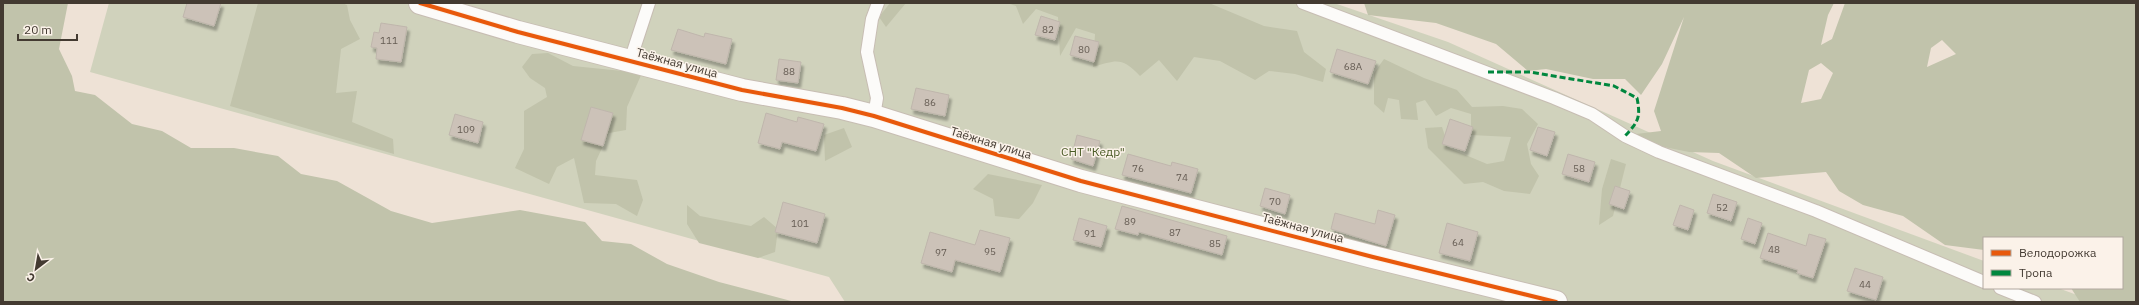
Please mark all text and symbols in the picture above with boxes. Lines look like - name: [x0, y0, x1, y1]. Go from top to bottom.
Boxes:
- scale bar: [18, 16, 77, 42]
- text: 20 m: [24, 22, 52, 37]
- house number: 82: [1042, 23, 1054, 36]
- house number: 111: [380, 34, 398, 47]
- house number: 80: [1078, 43, 1090, 56]
- street label: Таёжная улица: [635, 44, 720, 81]
- house number: 68А: [1344, 60, 1363, 73]
- house number: 88: [783, 65, 795, 78]
- house number: 86: [924, 96, 936, 109]
- house number: 109: [457, 123, 475, 136]
- street label: Таёжная улица: [949, 123, 1034, 162]
- park label: СНТ "Кедр": [1061, 144, 1125, 159]
- house number: 76: [1132, 162, 1144, 175]
- house number: 58: [1573, 162, 1585, 175]
- house number: 74: [1176, 171, 1188, 184]
- house number: 70: [1269, 195, 1281, 208]
- house number: 52: [1716, 201, 1728, 214]
- street label: Таёжная улица: [1261, 209, 1346, 246]
- house number: 89: [1124, 215, 1136, 228]
- house number: 101: [791, 217, 809, 230]
- house number: 87: [1169, 226, 1181, 239]
- house number: 91: [1084, 227, 1096, 240]
- house number: 64: [1452, 236, 1464, 249]
- house number: 85: [1209, 237, 1221, 250]
- legend: [1983, 237, 2123, 289]
- house number: 48: [1768, 243, 1780, 256]
- house number: 95: [984, 245, 996, 258]
- text: Велодорожка: [2019, 245, 2097, 260]
- house number: 97: [935, 246, 947, 259]
- north arrow: [16, 249, 56, 289]
- text: Тропа: [2019, 265, 2053, 280]
- text: С: [24, 270, 38, 285]
- house number: 44: [1859, 278, 1871, 291]

